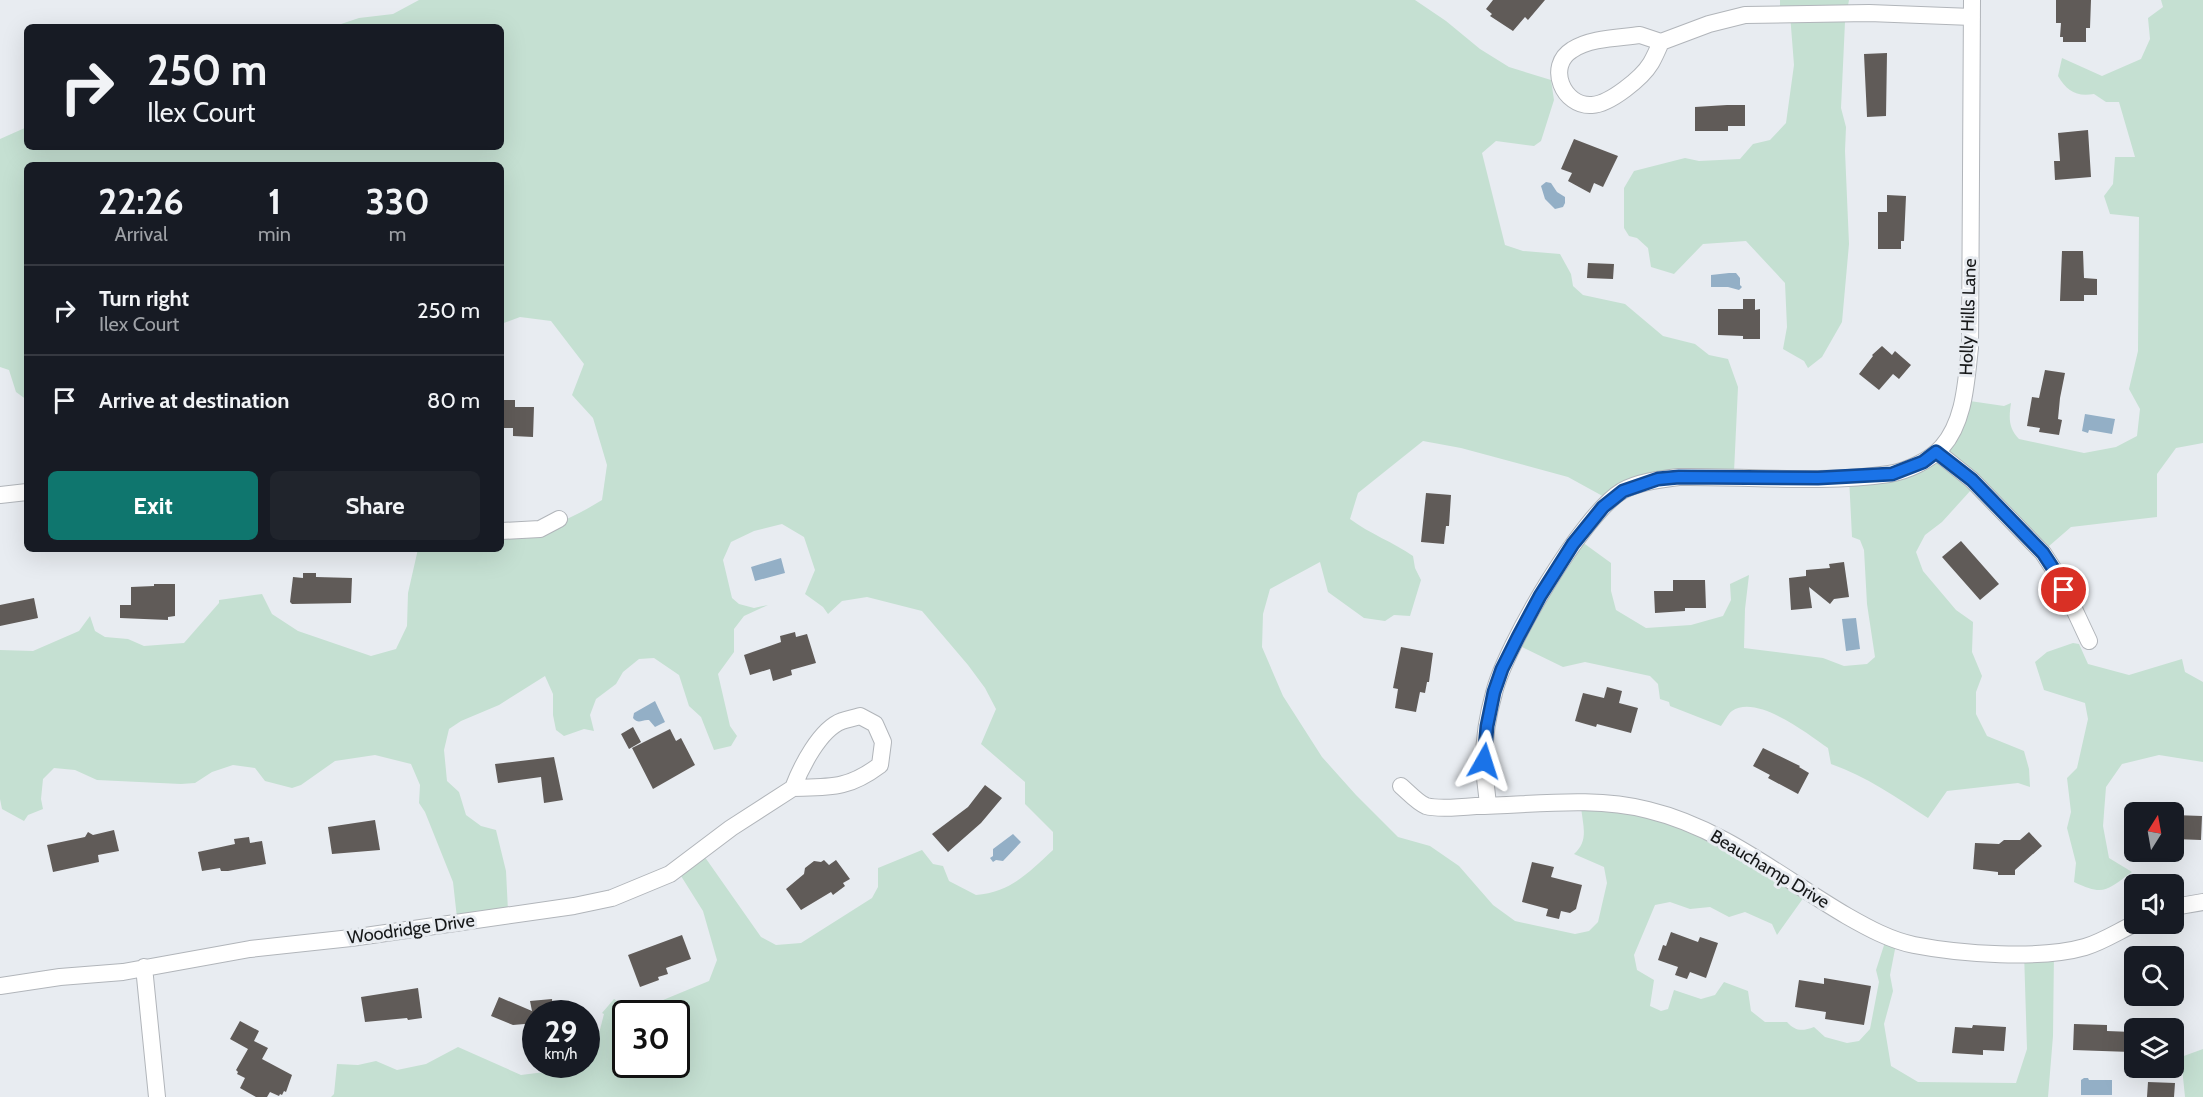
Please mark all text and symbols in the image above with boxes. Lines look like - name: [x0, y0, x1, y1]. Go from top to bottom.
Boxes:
- text: 250 m: [147, 44, 267, 96]
- icon: right: [48, 48, 126, 126]
- text: Ilex Court: [147, 96, 255, 129]
- text: 22:26: [98, 179, 184, 223]
- text: 1: [268, 179, 281, 223]
- text: 330: [365, 179, 430, 223]
- text: Arrival: [114, 222, 168, 246]
- text: min: [258, 222, 291, 246]
- text: m: [389, 222, 406, 246]
- street label: Holly Hills Lane: [1955, 258, 1981, 376]
- text: Turn right: [99, 285, 189, 312]
- icon: right: [48, 294, 81, 327]
- text: 250 m: [417, 297, 480, 324]
- text: Ilex Court: [99, 312, 179, 336]
- icon: arrive: [48, 384, 81, 417]
- text: Arrive at destination: [99, 387, 289, 414]
- text: 80 m: [427, 387, 480, 414]
- button: Exit: [48, 471, 258, 540]
- button: Share: [270, 471, 480, 540]
- pin: [2038, 564, 2089, 615]
- icon: arrive: [2047, 573, 2080, 606]
- position arrow: [1452, 729, 1516, 793]
- north arrow: [2124, 802, 2184, 862]
- map controls: [2124, 802, 2184, 1078]
- street label: Beauchamp Drive: [1707, 825, 1833, 913]
- button: sound: [2124, 874, 2184, 934]
- street label: Woodridge Drive: [346, 909, 476, 949]
- button: search: [2124, 946, 2184, 1006]
- speed limit sign: 30: [612, 1000, 690, 1078]
- text: 29: [545, 1013, 577, 1050]
- button: layers: [2124, 1018, 2184, 1078]
- text: km/h: [545, 1045, 577, 1063]

